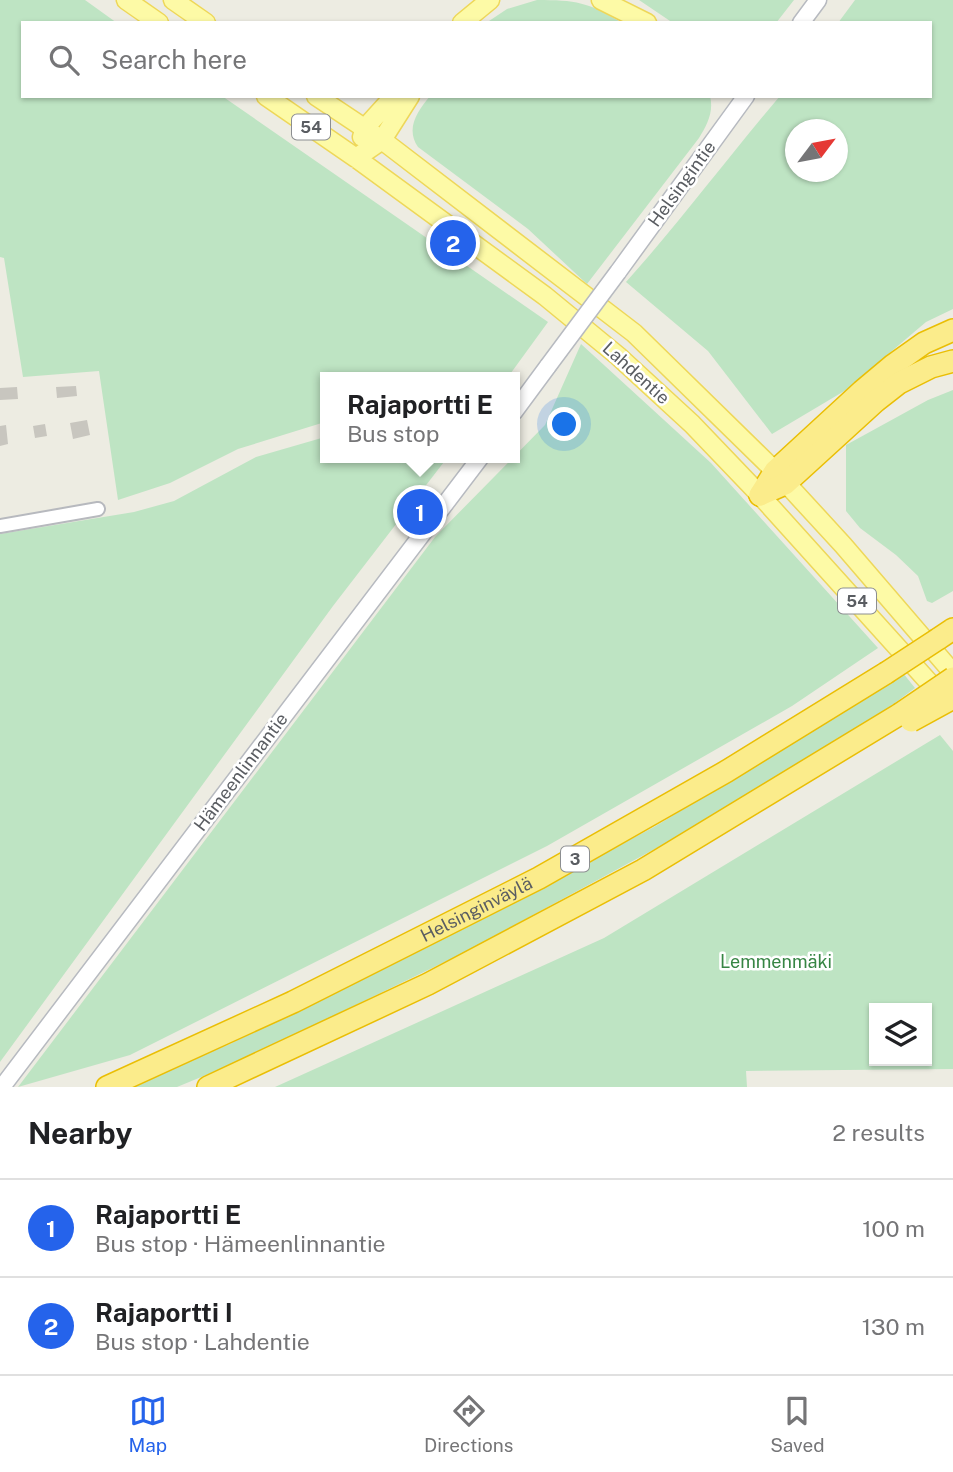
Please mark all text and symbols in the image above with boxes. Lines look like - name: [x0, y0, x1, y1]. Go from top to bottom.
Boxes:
- search box: [21, 21, 932, 98]
- icon: search: [45, 41, 83, 79]
- text: Search here: [101, 44, 247, 75]
- road number: 54: [292, 114, 330, 140]
- north arrow: [785, 119, 848, 182]
- street label: Helsingintie: [644, 137, 720, 231]
- pin: 2: [430, 217, 476, 269]
- street label: Lahdentie: [598, 337, 674, 408]
- popup: [320, 372, 520, 463]
- text: Rajaportti E: [347, 389, 493, 420]
- your location: [547, 407, 581, 441]
- text: Bus stop: [347, 420, 440, 447]
- pin: 1: [397, 486, 443, 538]
- road number: 54: [838, 588, 876, 614]
- street label: Hämeenlinnantie: [189, 709, 292, 835]
- road number: 3: [561, 846, 589, 872]
- street label: Helsinginväylä: [417, 872, 536, 946]
- park label: Lemmenmäki: [720, 951, 832, 972]
- map controls: [869, 1003, 932, 1066]
- button: layers: [869, 1003, 932, 1066]
- text: Nearby: [28, 1115, 132, 1151]
- text: 2 results: [832, 1119, 925, 1146]
- text: Rajaportti E: [95, 1199, 241, 1230]
- text: 1: [46, 1215, 56, 1242]
- text: 100 m: [862, 1215, 925, 1242]
- text: Bus stop · Hämeenlinnantie: [95, 1230, 386, 1257]
- text: Rajaportti I: [95, 1297, 233, 1328]
- text: 2: [44, 1313, 58, 1340]
- text: 130 m: [862, 1313, 925, 1340]
- text: Bus stop · Lahdentie: [95, 1328, 310, 1355]
- tab: Map: [128, 1392, 167, 1456]
- tab: Directions: [424, 1392, 513, 1456]
- tab: Saved: [770, 1392, 825, 1456]

